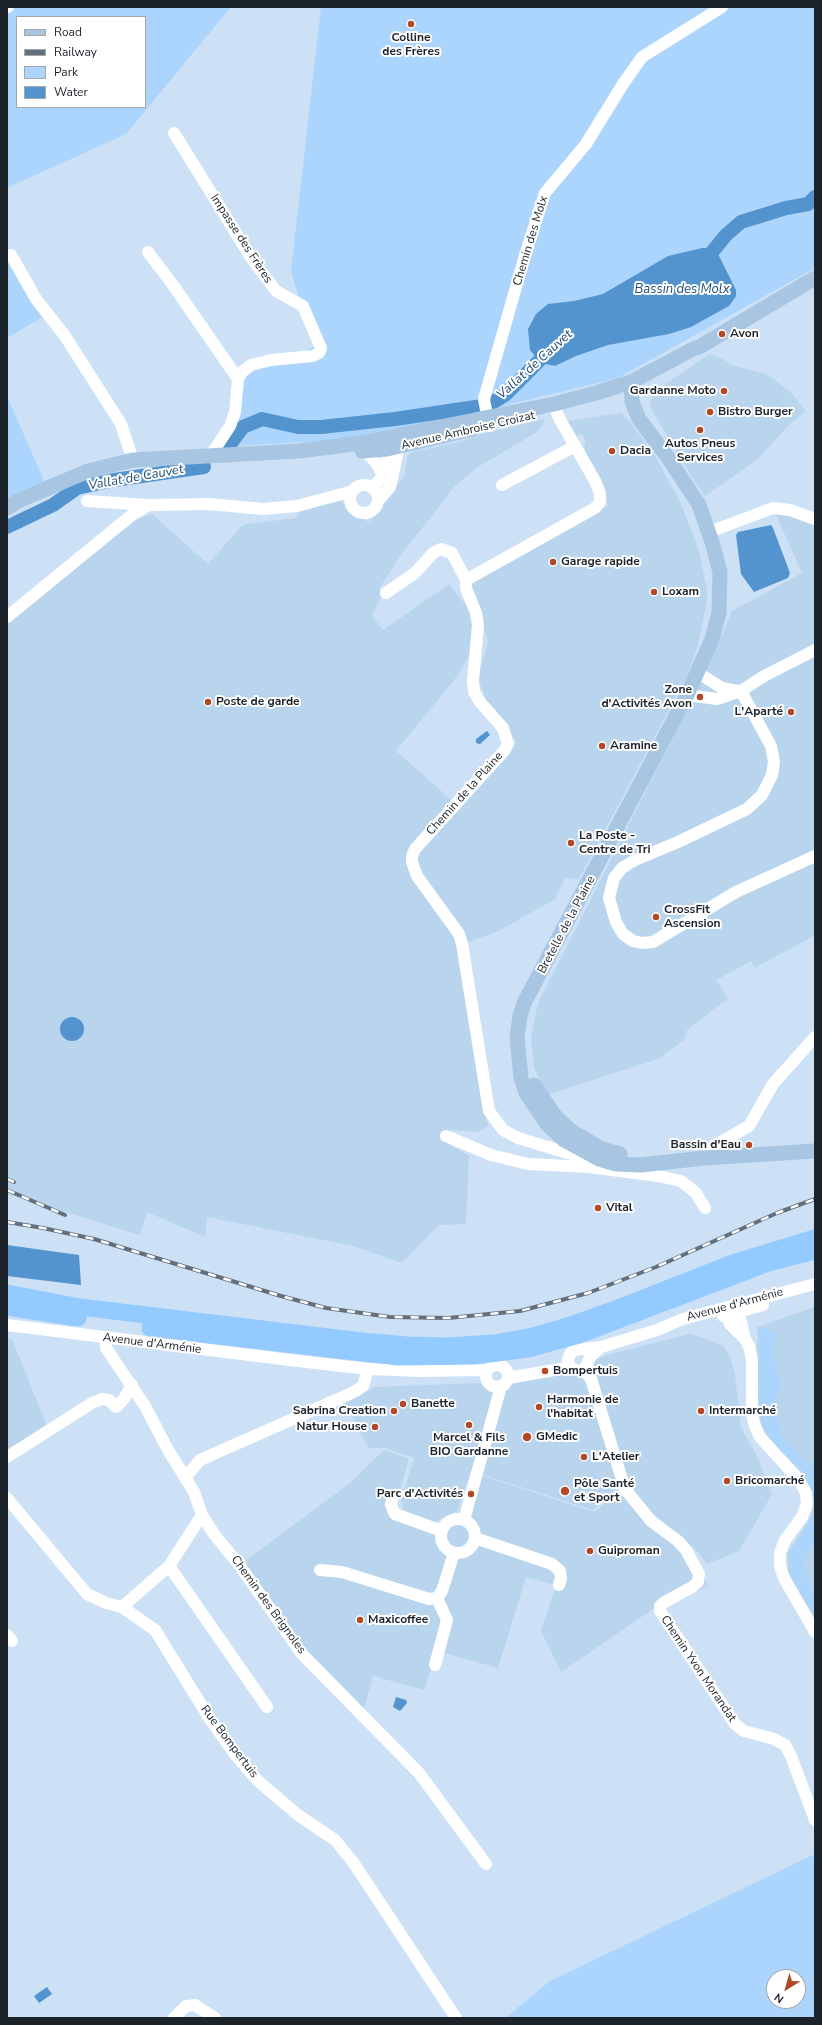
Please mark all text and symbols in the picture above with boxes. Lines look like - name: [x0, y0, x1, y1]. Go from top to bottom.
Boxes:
- legend: [16, 16, 146, 108]
- marker: Colline des Frères: [406, 19, 416, 29]
- text: Road: [54, 24, 82, 40]
- place label: Colline des Frères: [382, 31, 440, 59]
- text: Railway: [54, 44, 97, 60]
- text: Park: [54, 64, 78, 80]
- text: Water: [54, 84, 88, 100]
- street label: Impasse des Frères: [207, 192, 275, 286]
- street label: Chemin des Molx: [510, 194, 552, 288]
- water label: Bassin des Molx: [634, 282, 730, 298]
- water label: Vallat de Cauvet: [494, 327, 576, 403]
- place label: Avon: [730, 327, 759, 341]
- marker: Avon: [717, 329, 727, 339]
- place label: Gardanne Moto: [630, 384, 716, 398]
- marker: Gardanne Moto: [719, 386, 729, 396]
- place label: Bistro Burger: [718, 405, 793, 419]
- marker: Bistro Burger: [705, 407, 715, 417]
- street label: Avenue Ambroise Croizat: [400, 409, 536, 453]
- marker: Autos Pneus Services: [695, 425, 705, 435]
- place label: Autos Pneus Services: [665, 437, 735, 465]
- place label: Dacia: [620, 444, 651, 458]
- marker: Dacia: [607, 446, 617, 456]
- water label: Vallat de Cauvet: [87, 462, 185, 494]
- place label: Garage rapide: [561, 555, 640, 569]
- marker: Garage rapide: [548, 557, 558, 567]
- place label: Loxam: [662, 585, 699, 599]
- marker: Loxam: [649, 587, 659, 597]
- place label: Zone d'Activités Avon: [601, 683, 692, 711]
- marker: Zone d'Activités Avon: [695, 692, 705, 702]
- place label: Poste de garde: [216, 695, 300, 709]
- marker: Poste de garde: [203, 697, 213, 707]
- place label: L'Aparté: [735, 705, 783, 719]
- marker: L'Aparté: [786, 707, 796, 717]
- place label: Aramine: [610, 739, 657, 753]
- marker: Aramine: [597, 741, 607, 751]
- street label: Chemin de la Plaine: [424, 749, 506, 839]
- place label: La Poste - Centre de Tri: [579, 829, 650, 857]
- marker: La Poste - Centre de Tri: [566, 838, 576, 848]
- street label: Bretelle de la Plaine: [535, 874, 599, 976]
- place label: CrossFit Ascension: [664, 903, 721, 931]
- marker: CrossFit Ascension: [651, 912, 661, 922]
- place label: Bassin d'Eau: [670, 1138, 741, 1152]
- marker: Bassin d'Eau: [744, 1140, 754, 1150]
- place label: Vital: [606, 1201, 633, 1215]
- marker: Vital: [593, 1203, 603, 1213]
- street label: Avenue d'Arménie: [685, 1285, 785, 1325]
- street label: Avenue d'Arménie: [102, 1331, 202, 1357]
- place label: Bompertuis: [553, 1364, 618, 1378]
- marker: Bompertuis: [540, 1366, 550, 1376]
- place label: Harmonie de l'habitat: [547, 1393, 619, 1421]
- place label: Banette: [411, 1397, 455, 1411]
- marker: Banette: [398, 1399, 408, 1409]
- marker: Harmonie de l'habitat: [534, 1402, 544, 1412]
- place label: Sabrina Creation: [293, 1404, 386, 1418]
- place label: Intermarché: [709, 1404, 776, 1418]
- marker: Sabrina Creation: [389, 1406, 399, 1416]
- marker: Intermarché: [696, 1406, 706, 1416]
- place label: Natur House: [296, 1420, 367, 1434]
- marker: Marcel & Fils BIO Gardanne: [464, 1420, 474, 1430]
- marker: Natur House: [370, 1422, 380, 1432]
- place label: GMedic: [536, 1430, 578, 1444]
- place label: Marcel & Fils BIO Gardanne: [430, 1431, 508, 1459]
- marker: GMedic: [521, 1431, 533, 1443]
- place label: L'Atelier: [592, 1450, 640, 1464]
- marker: L'Atelier: [579, 1452, 589, 1462]
- place label: Bricomarché: [735, 1474, 804, 1488]
- marker: Bricomarché: [722, 1476, 732, 1486]
- place label: Pôle Santé et Sport: [574, 1477, 634, 1505]
- marker: Pôle Santé et Sport: [559, 1485, 571, 1497]
- place label: Parc d'Activités: [377, 1487, 463, 1501]
- marker: Parc d'Activités: [466, 1489, 476, 1499]
- place label: Guiproman: [598, 1544, 660, 1558]
- marker: Guiproman: [585, 1546, 595, 1556]
- street label: Chemin des Brignoles: [228, 1553, 308, 1657]
- place label: Maxicoffee: [368, 1613, 428, 1627]
- street label: Chemin Yvon Morandat: [657, 1613, 739, 1725]
- marker: Maxicoffee: [355, 1615, 365, 1625]
- street label: Rue Bompertuis: [197, 1703, 261, 1781]
- north arrow: [766, 1969, 806, 2009]
- text: N: [771, 1990, 787, 2007]

